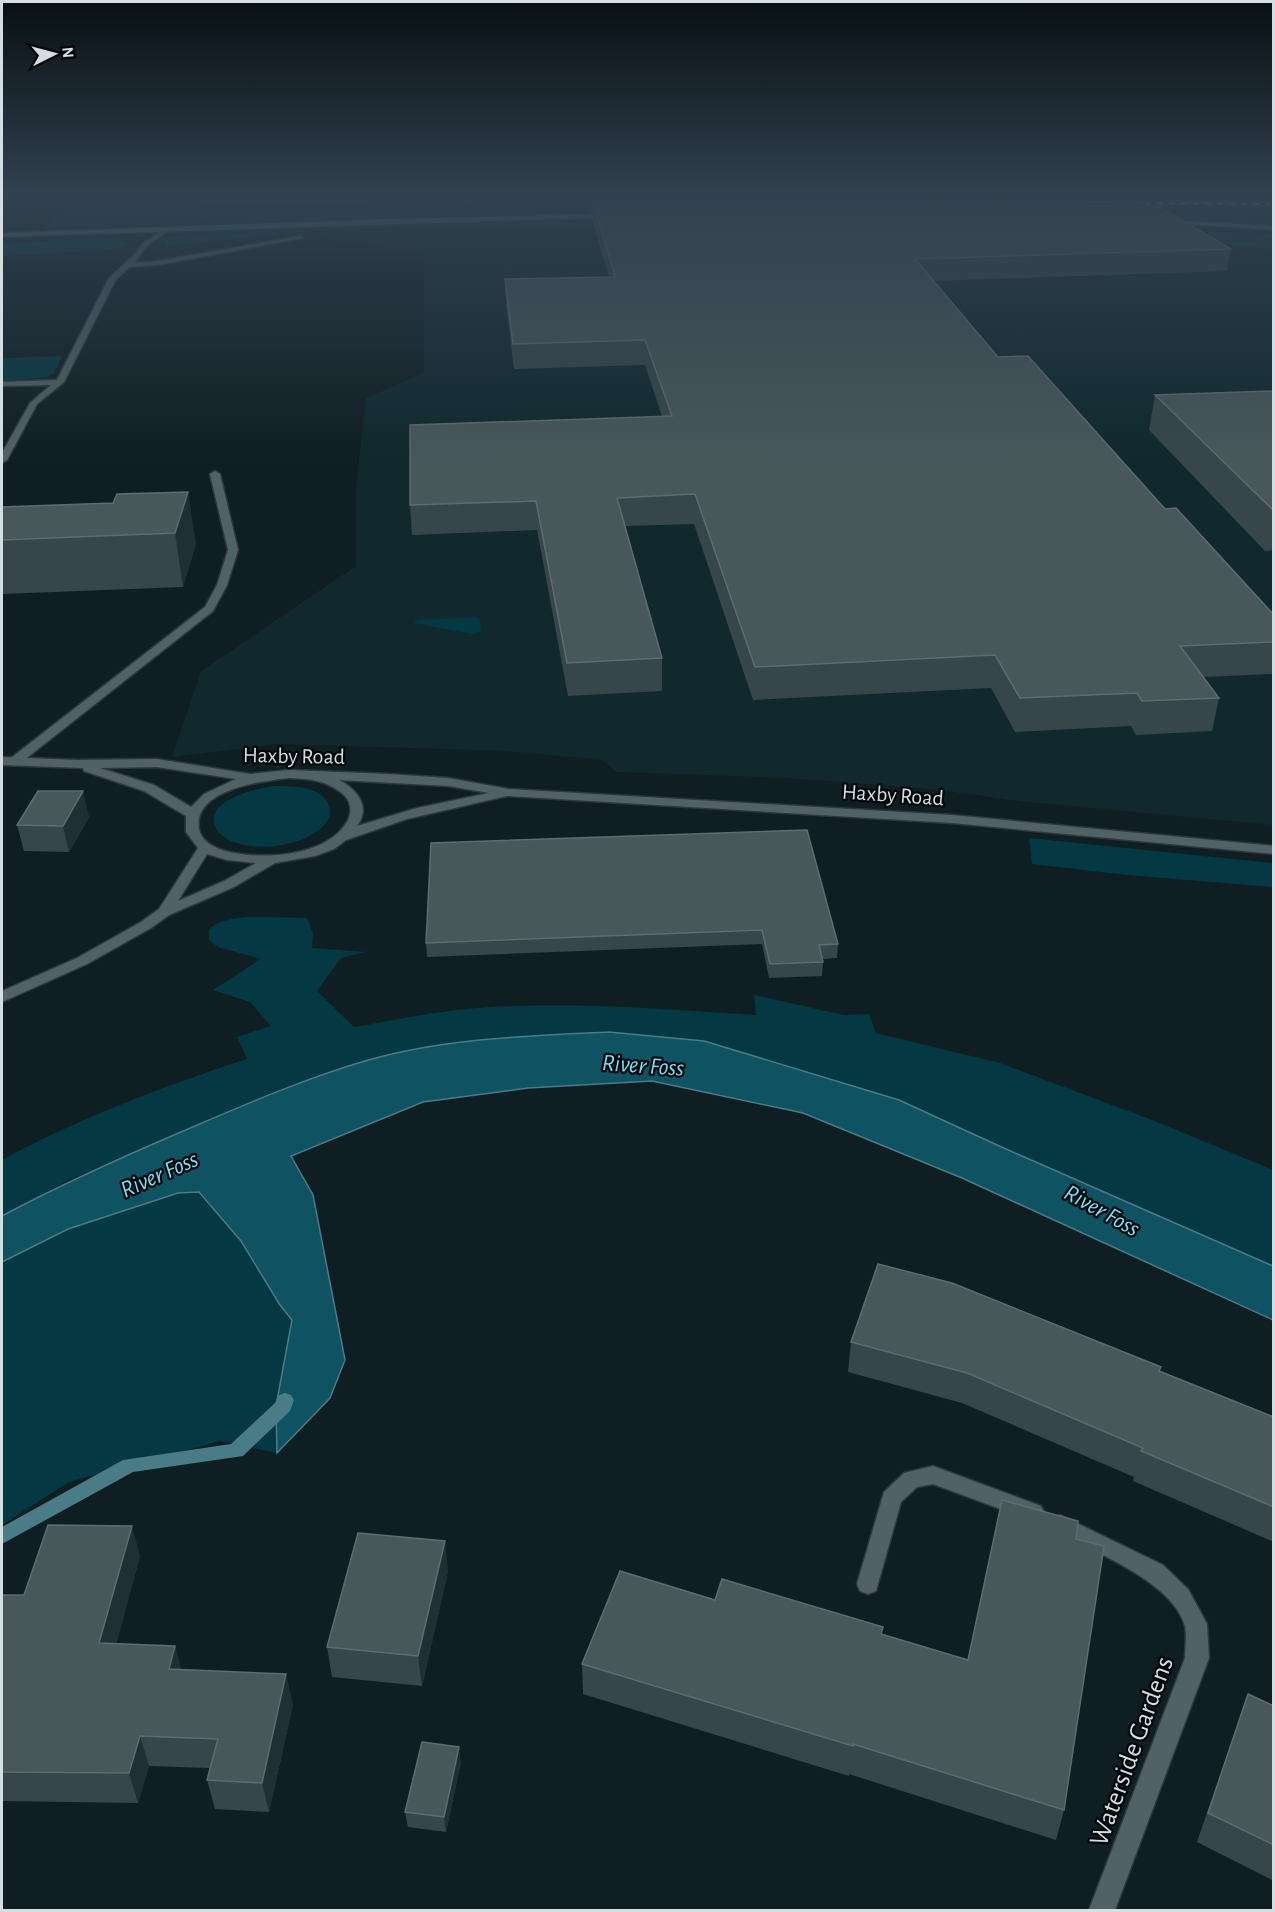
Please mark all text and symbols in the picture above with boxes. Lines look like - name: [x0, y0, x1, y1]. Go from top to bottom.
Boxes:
- north arrow: [24, 24, 84, 84]
- text: N: [59, 46, 76, 59]
- street label: Haxby Road: [243, 744, 345, 768]
- street label: Haxby Road: [841, 780, 945, 810]
- water label: River Foss: [601, 1051, 685, 1081]
- water label: River Foss: [117, 1147, 202, 1203]
- water label: River Foss: [1060, 1181, 1143, 1241]
- street label: Waterside Gardens: [1085, 1653, 1178, 1849]

